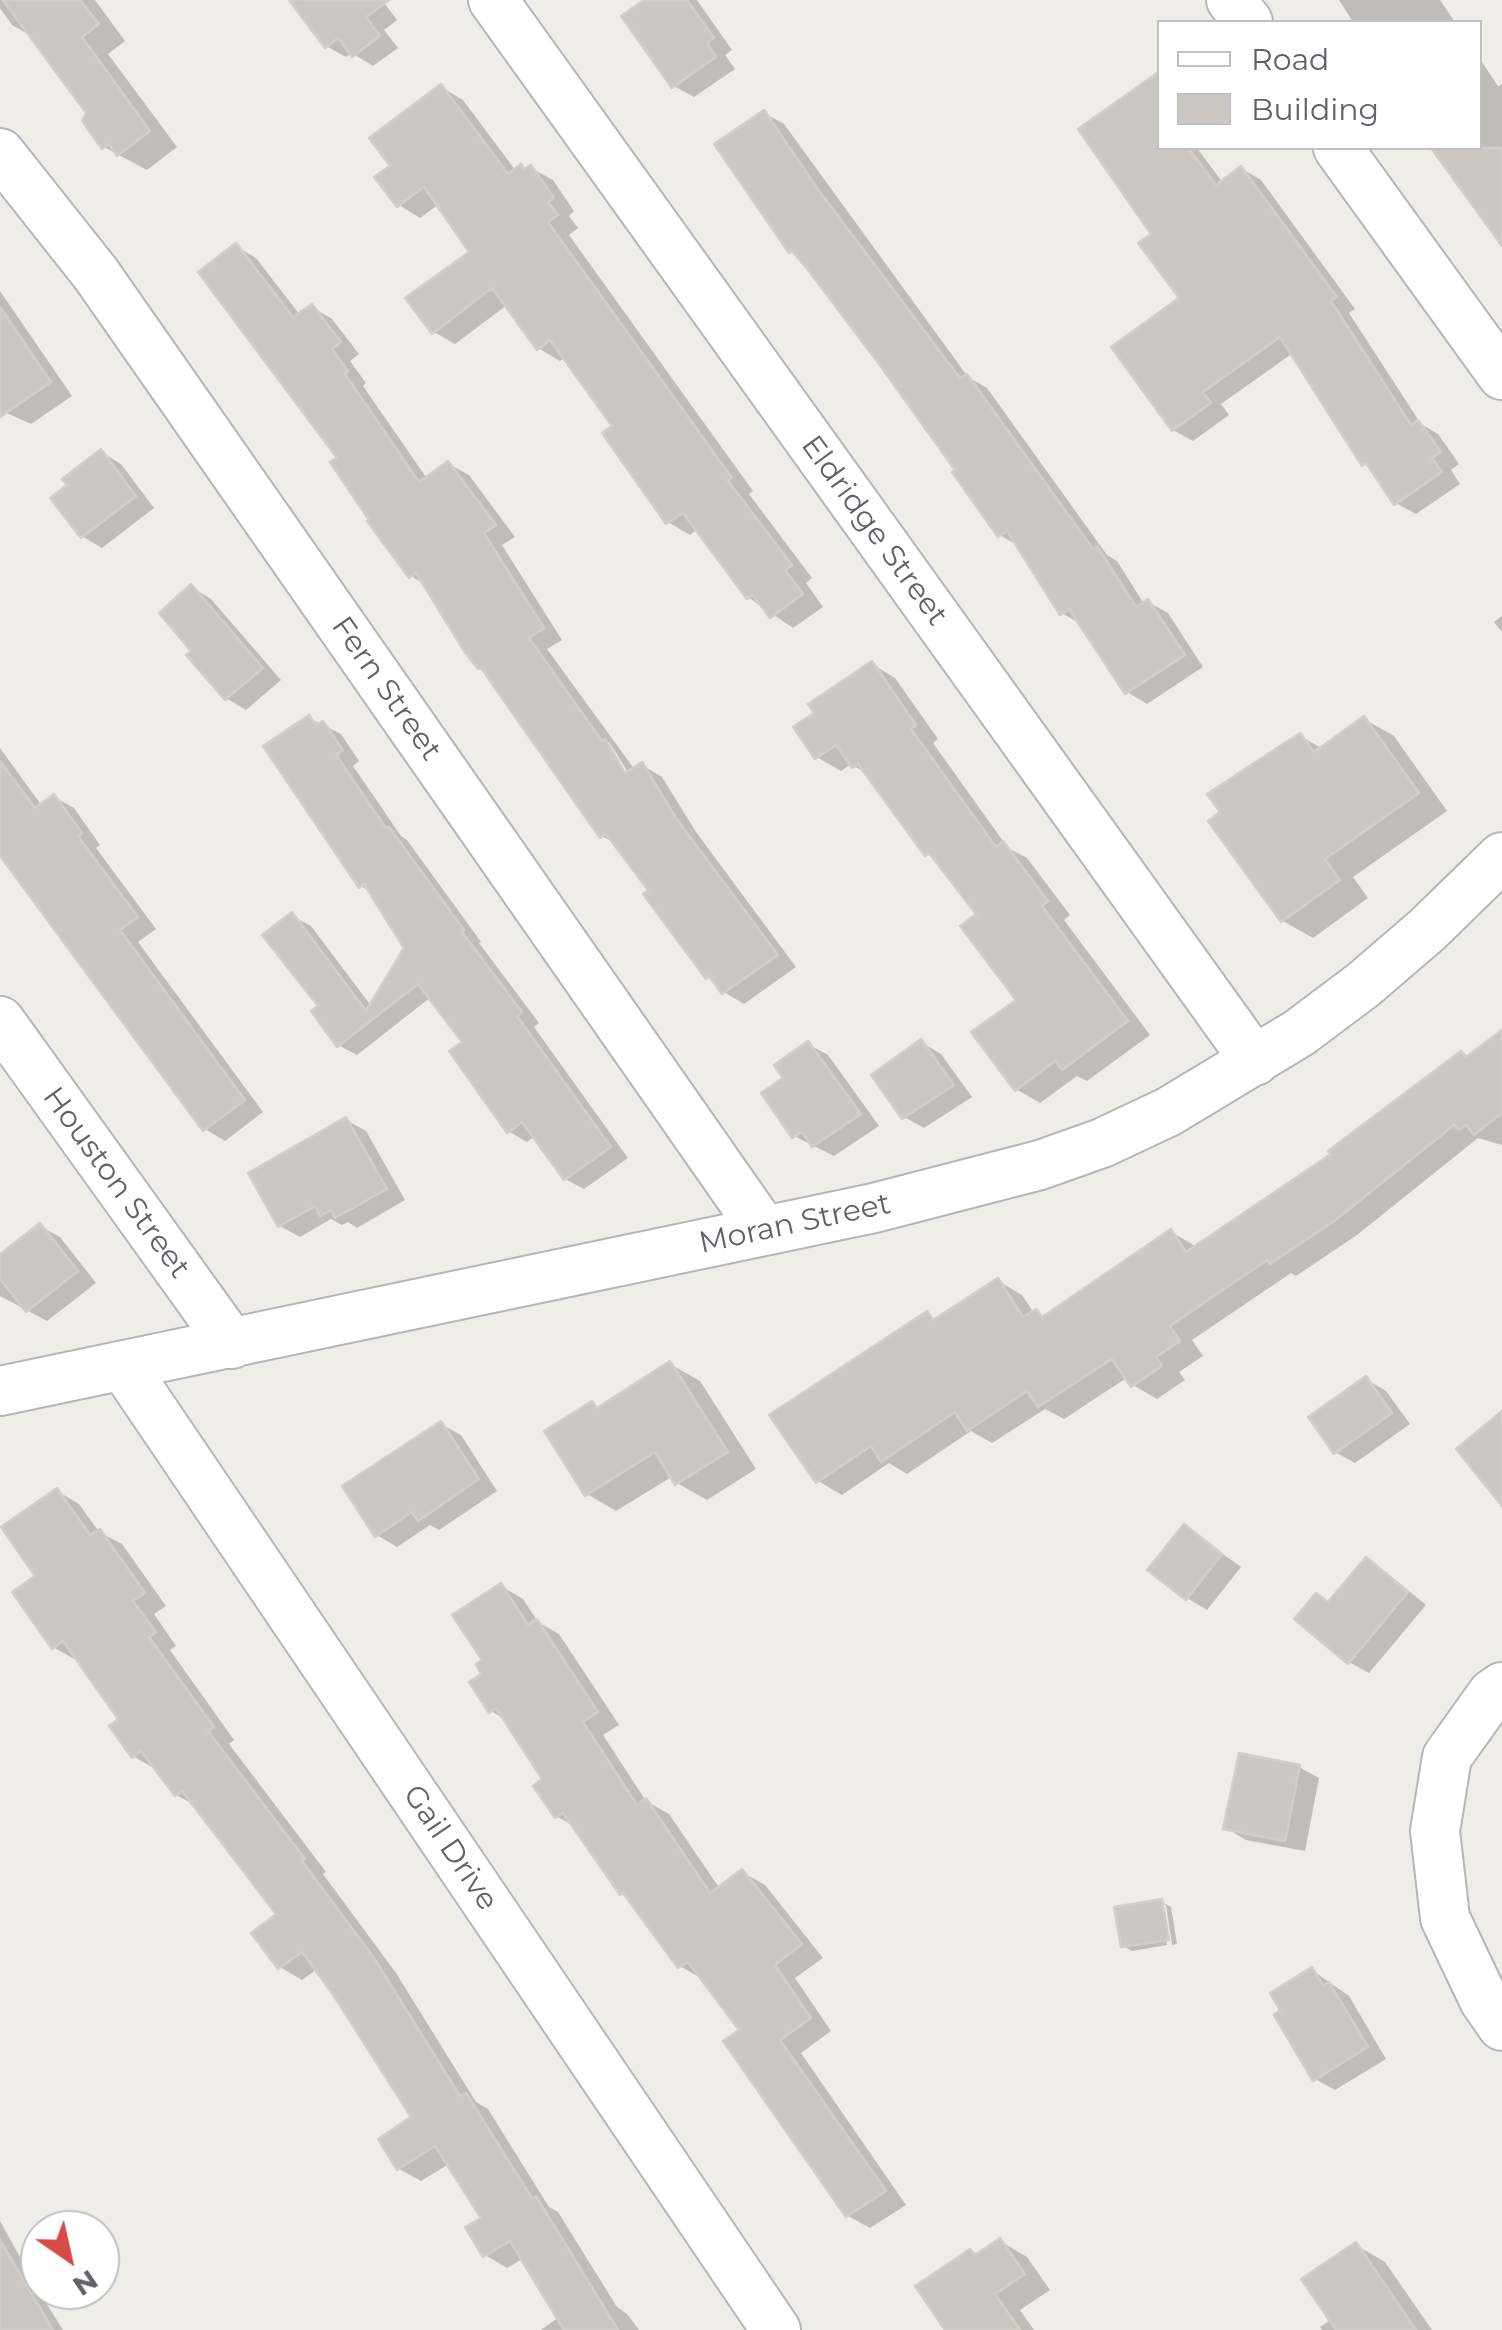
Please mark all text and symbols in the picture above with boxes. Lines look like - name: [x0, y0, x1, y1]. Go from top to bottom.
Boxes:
- legend: [1157, 20, 1482, 150]
- text: Road: [1251, 41, 1329, 78]
- text: Building: [1251, 91, 1379, 128]
- street label: Eldridge Street: [793, 429, 955, 633]
- street label: Fern Street: [323, 610, 449, 768]
- street label: Houston Street: [35, 1080, 197, 1286]
- street label: Moran Street: [696, 1186, 894, 1262]
- street label: Gail Drive: [395, 1778, 505, 1918]
- north arrow: [20, 2210, 120, 2310]
- text: N: [67, 2263, 105, 2304]

